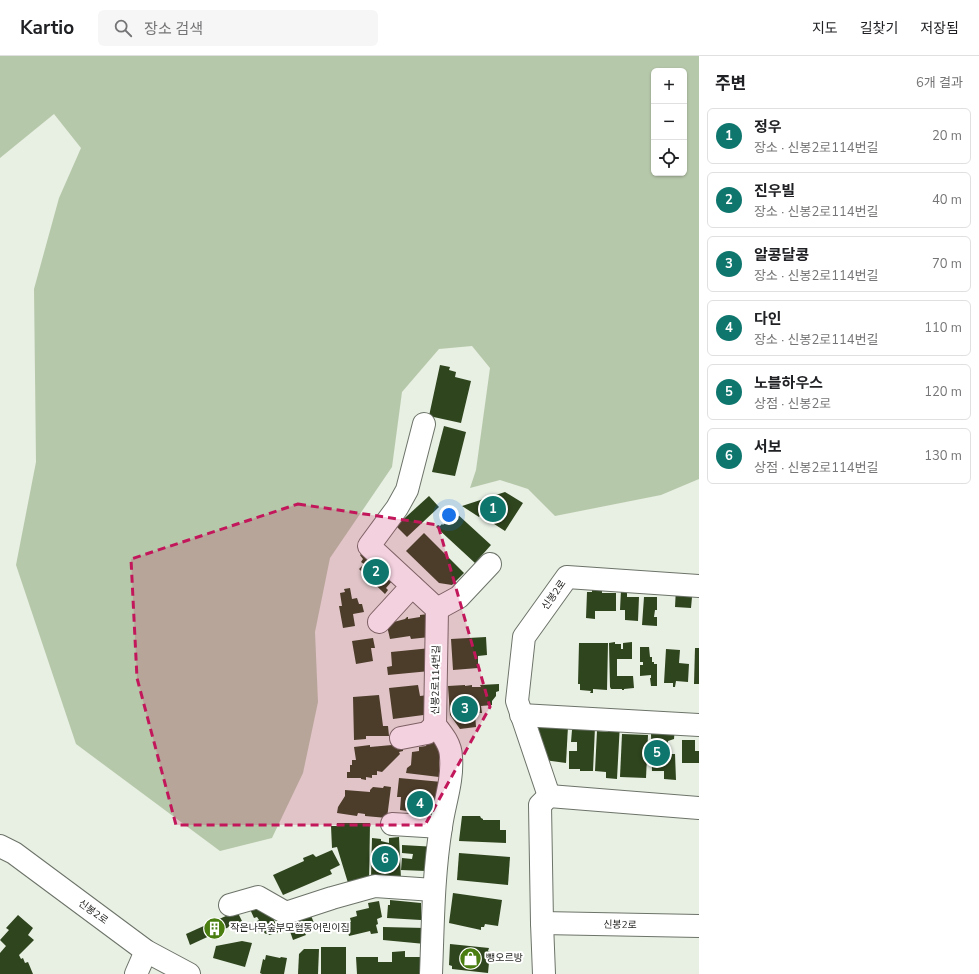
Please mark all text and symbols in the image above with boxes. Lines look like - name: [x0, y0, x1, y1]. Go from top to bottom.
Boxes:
- search box: [98, 10, 378, 46]
- text: Kartio: [20, 15, 74, 41]
- icon: search: [112, 17, 134, 39]
- text: 장소 검색: [144, 19, 203, 39]
- text: 지도: [812, 19, 838, 38]
- text: 길찾기: [860, 19, 898, 38]
- text: 저장됨: [920, 19, 959, 38]
- map controls: [651, 68, 687, 176]
- button: +: [651, 68, 687, 104]
- text: 주변: [715, 72, 746, 95]
- text: 6개 결과: [916, 74, 963, 92]
- button: −: [651, 104, 687, 140]
- text: 정우: [754, 117, 782, 137]
- text: 1: [725, 127, 733, 145]
- text: 20 m: [932, 127, 962, 145]
- text: 장소 · 신봉2로114번길: [754, 139, 879, 157]
- button: locate: [651, 140, 687, 176]
- text: 진우빌: [754, 181, 795, 201]
- text: 2: [725, 191, 733, 209]
- text: 40 m: [932, 191, 962, 209]
- text: 장소 · 신봉2로114번길: [754, 203, 879, 221]
- text: 알콩달콩: [754, 245, 809, 265]
- text: 3: [725, 255, 733, 273]
- text: 70 m: [932, 255, 962, 273]
- text: 장소 · 신봉2로114번길: [754, 267, 879, 285]
- text: 다인: [754, 309, 782, 329]
- text: 4: [725, 319, 733, 337]
- text: 110 m: [924, 319, 962, 337]
- text: 장소 · 신봉2로114번길: [754, 331, 879, 349]
- text: 노블하우스: [754, 373, 823, 393]
- text: 5: [725, 383, 733, 401]
- text: 120 m: [924, 383, 962, 401]
- text: 상점 · 신봉2로: [754, 395, 831, 413]
- text: 서보: [754, 437, 782, 457]
- text: 6: [725, 447, 733, 465]
- text: 130 m: [924, 447, 962, 465]
- text: 상점 · 신봉2로114번길: [754, 459, 879, 477]
- pin: 1: [480, 494, 506, 524]
- your location: [439, 505, 459, 525]
- pin: 2: [363, 557, 389, 587]
- street label: 신봉2로: [539, 577, 569, 613]
- street label: 신봉2로114번길: [428, 645, 444, 715]
- pin: 3: [452, 694, 478, 724]
- pin: 5: [644, 738, 670, 768]
- pin: 4: [407, 789, 433, 819]
- pin: 6: [372, 844, 398, 874]
- street label: 신봉2로: [75, 896, 111, 928]
- building icon: 작은나무숲부모협동어린이집: [201, 915, 227, 941]
- street label: 신봉2로: [603, 918, 637, 932]
- place label: 작은나무숲부모협동어린이집: [230, 921, 350, 935]
- shop icon: 뺑오르방: [458, 945, 484, 971]
- place label: 뺑오르방: [486, 951, 523, 965]

